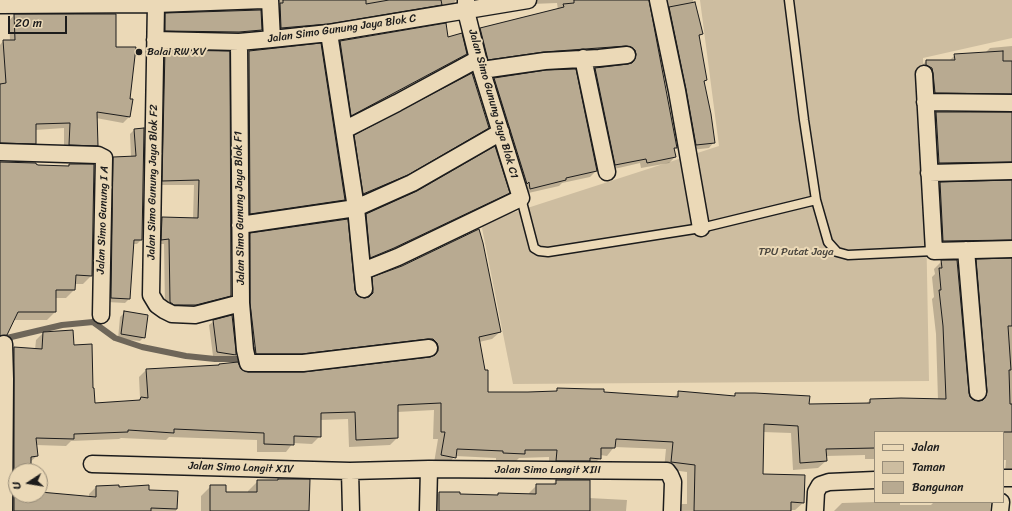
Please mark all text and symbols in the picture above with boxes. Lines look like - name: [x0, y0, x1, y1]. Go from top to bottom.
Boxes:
- scale bar: [10, 8, 69, 34]
- text: 20 m: [15, 12, 42, 34]
- street label: Jalan Simo Gunung Jaya Blok C: [267, 12, 417, 46]
- street label: Jalan Simo Gunung Jaya Blok C1: [465, 28, 521, 180]
- place label: Balai RW XV: [147, 45, 206, 59]
- marker: Balai RW XV: [134, 47, 144, 57]
- street label: Jalan Simo Gunung Jaya Blok F2: [145, 104, 161, 260]
- street label: Jalan Simo Gunung Jaya Blok F1: [232, 131, 248, 285]
- street label: Jalan Simo Gunung I A: [95, 166, 111, 274]
- park label: TPU Putat Jaya: [758, 245, 834, 259]
- legend: [874, 431, 1004, 503]
- text: Jalan: [912, 436, 940, 458]
- text: Taman: [912, 456, 945, 478]
- street label: Jalan Simo Langit XIV: [188, 460, 294, 476]
- north arrow: [8, 463, 48, 503]
- street label: Jalan Simo Langit XIII: [495, 463, 601, 477]
- text: Bangunan: [912, 476, 964, 498]
- text: U: [7, 480, 27, 491]

